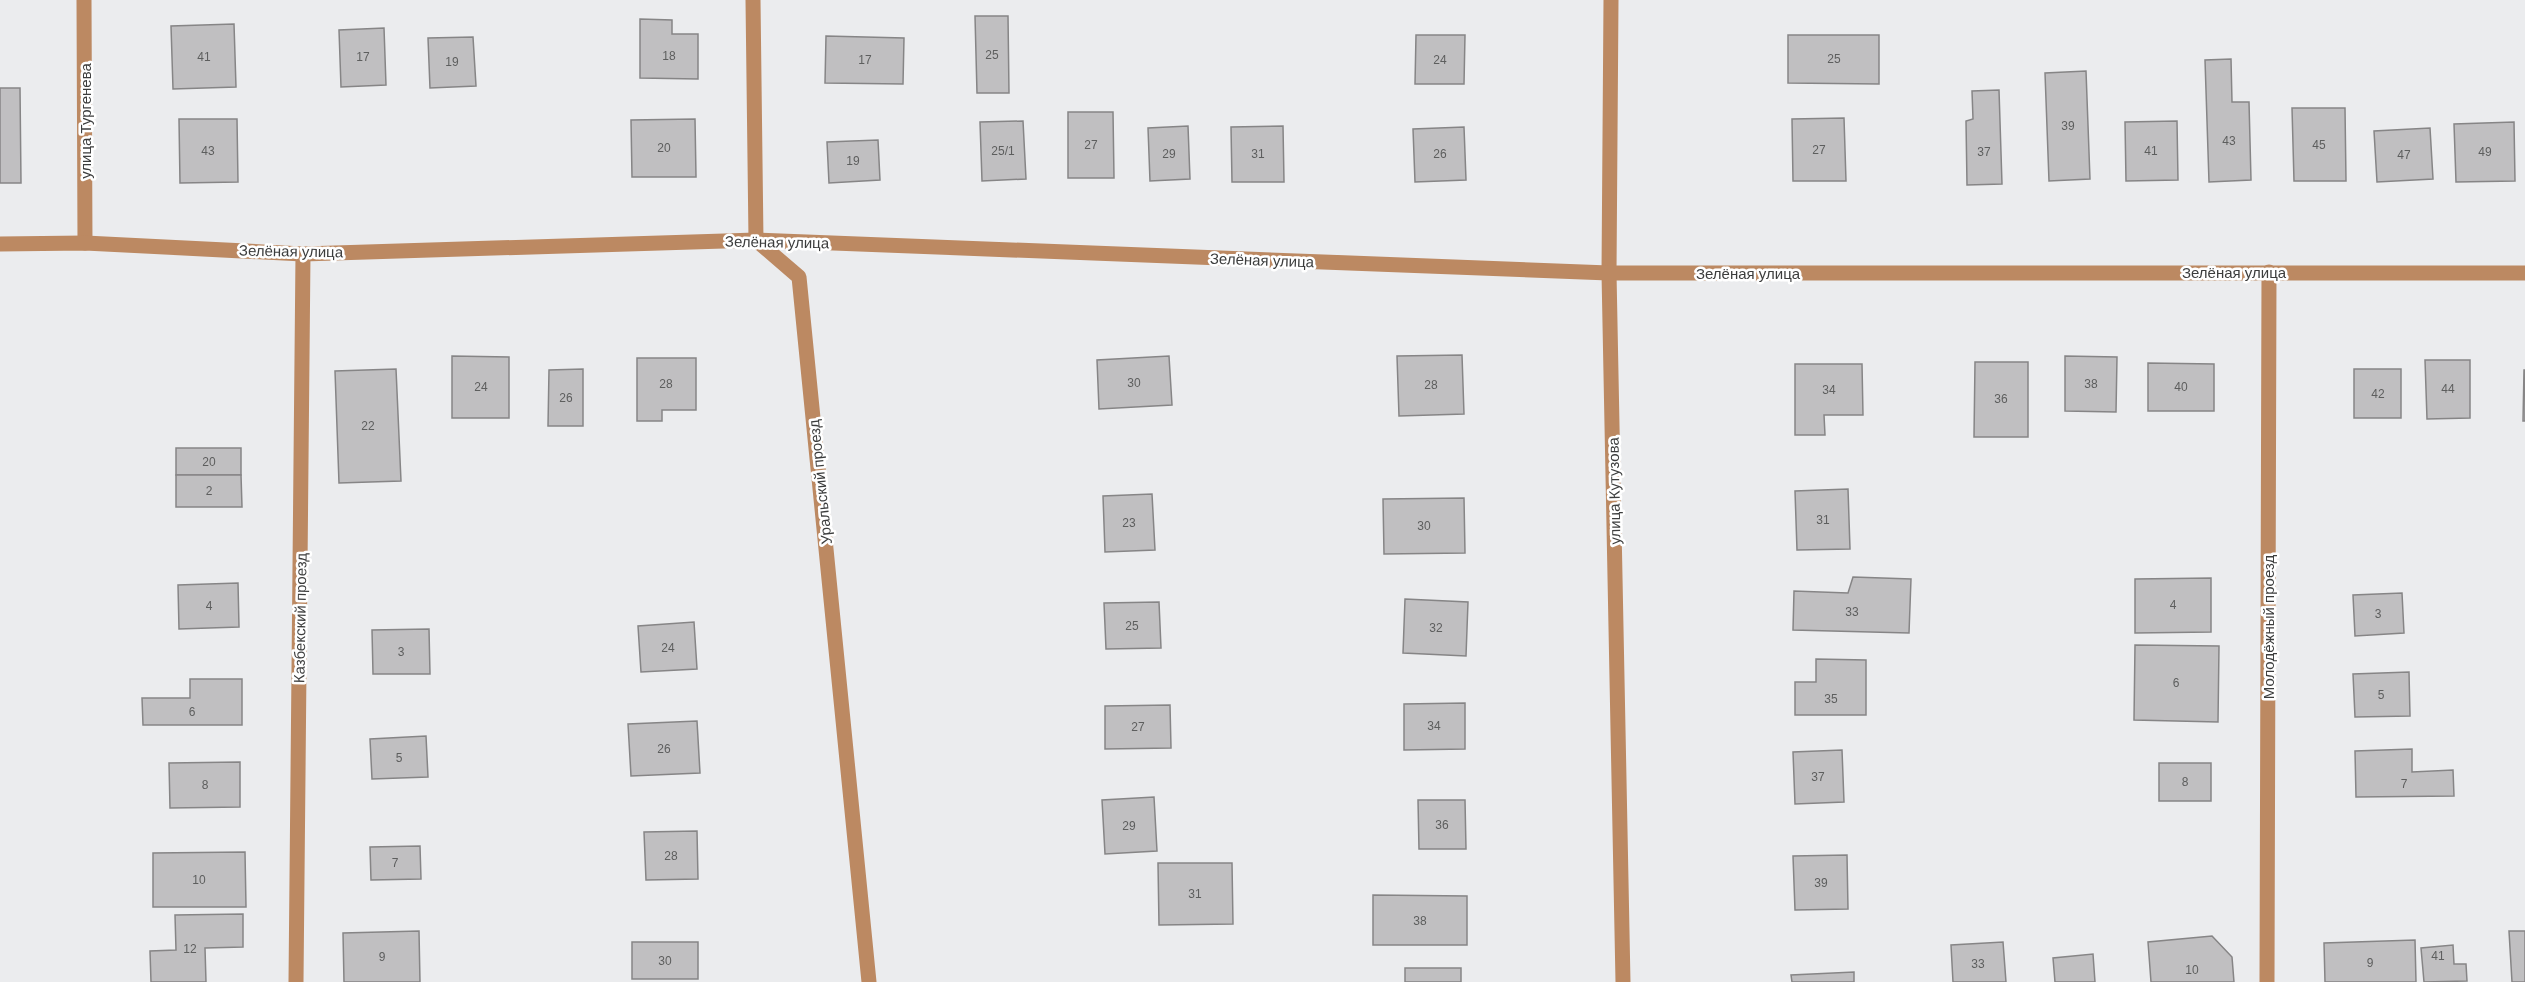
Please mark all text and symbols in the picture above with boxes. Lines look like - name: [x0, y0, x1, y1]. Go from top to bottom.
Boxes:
- house number: 25: [985, 48, 999, 62]
- house number: 18: [662, 49, 676, 63]
- house number: 41: [197, 50, 211, 64]
- house number: 17: [356, 50, 370, 64]
- house number: 25: [1827, 52, 1841, 66]
- house number: 17: [858, 53, 872, 67]
- house number: 24: [1433, 53, 1447, 67]
- house number: 19: [445, 55, 459, 69]
- street label: улица Тургенева: [77, 63, 94, 179]
- house number: 39: [2061, 119, 2075, 133]
- house number: 43: [2222, 134, 2236, 148]
- house number: 27: [1084, 138, 1098, 152]
- house number: 45: [2312, 138, 2326, 152]
- house number: 20: [657, 141, 671, 155]
- house number: 27: [1812, 143, 1826, 157]
- house number: 43: [201, 144, 215, 158]
- house number: 25/1: [991, 144, 1015, 158]
- house number: 41: [2144, 144, 2158, 158]
- house number: 37: [1977, 145, 1991, 159]
- house number: 49: [2478, 145, 2492, 159]
- house number: 29: [1162, 147, 1176, 161]
- house number: 31: [1251, 147, 1265, 161]
- house number: 26: [1433, 147, 1447, 161]
- house number: 47: [2397, 148, 2411, 162]
- house number: 19: [846, 154, 860, 168]
- street label: Зелёная улица: [725, 233, 830, 251]
- street label: Зелёная улица: [239, 242, 344, 260]
- street label: Зелёная улица: [1210, 250, 1315, 270]
- street label: Зелёная улица: [2182, 264, 2287, 281]
- street label: Зелёная улица: [1696, 265, 1801, 282]
- house number: 30: [1127, 376, 1141, 390]
- house number: 28: [659, 377, 673, 391]
- house number: 38: [2084, 377, 2098, 391]
- house number: 28: [1424, 378, 1438, 392]
- house number: 24: [474, 380, 488, 394]
- house number: 40: [2174, 380, 2188, 394]
- house number: 44: [2441, 382, 2455, 396]
- house number: 34: [1822, 383, 1836, 397]
- house number: 42: [2371, 387, 2385, 401]
- house number: 26: [559, 391, 573, 405]
- house number: 36: [1994, 392, 2008, 406]
- house number: 22: [361, 419, 375, 433]
- street label: Уральский проезд: [805, 419, 835, 545]
- street label: улица Кутузова: [1605, 437, 1623, 545]
- house number: 20: [202, 455, 216, 469]
- house number: 2: [206, 484, 213, 498]
- house number: 31: [1816, 513, 1830, 527]
- house number: 23: [1122, 516, 1136, 530]
- house number: 30: [1417, 519, 1431, 533]
- street label: Казбекский проезд: [290, 553, 310, 683]
- street label: Молодёжный проезд: [2260, 555, 2277, 699]
- house number: 4: [2170, 598, 2177, 612]
- house number: 4: [206, 599, 213, 613]
- house number: 33: [1845, 605, 1859, 619]
- house number: 3: [2375, 607, 2382, 621]
- house number: 25: [1125, 619, 1139, 633]
- house number: 32: [1429, 621, 1443, 635]
- house number: 24: [661, 641, 675, 655]
- house number: 3: [398, 645, 405, 659]
- house number: 6: [2173, 676, 2180, 690]
- house number: 5: [2378, 688, 2385, 702]
- house number: 35: [1824, 692, 1838, 706]
- house number: 6: [189, 705, 196, 719]
- house number: 34: [1427, 719, 1441, 733]
- house number: 27: [1131, 720, 1145, 734]
- house number: 26: [657, 742, 671, 756]
- house number: 5: [396, 751, 403, 765]
- house number: 37: [1811, 770, 1825, 784]
- house number: 8: [2182, 775, 2189, 789]
- house number: 7: [2401, 777, 2408, 791]
- house number: 8: [202, 778, 209, 792]
- house number: 36: [1435, 818, 1449, 832]
- house number: 29: [1122, 819, 1136, 833]
- house number: 28: [664, 849, 678, 863]
- house number: 7: [392, 856, 399, 870]
- house number: 10: [192, 873, 206, 887]
- house number: 39: [1814, 876, 1828, 890]
- house number: 31: [1188, 887, 1202, 901]
- house number: 38: [1413, 914, 1427, 928]
- house number: 12: [183, 942, 197, 956]
- house number: 41: [2431, 949, 2445, 963]
- house number: 9: [379, 950, 386, 964]
- house number: 30: [658, 954, 672, 968]
- house number: 9: [2367, 956, 2374, 970]
- house number: 33: [1971, 957, 1985, 971]
- house number: 10: [2185, 963, 2199, 977]

